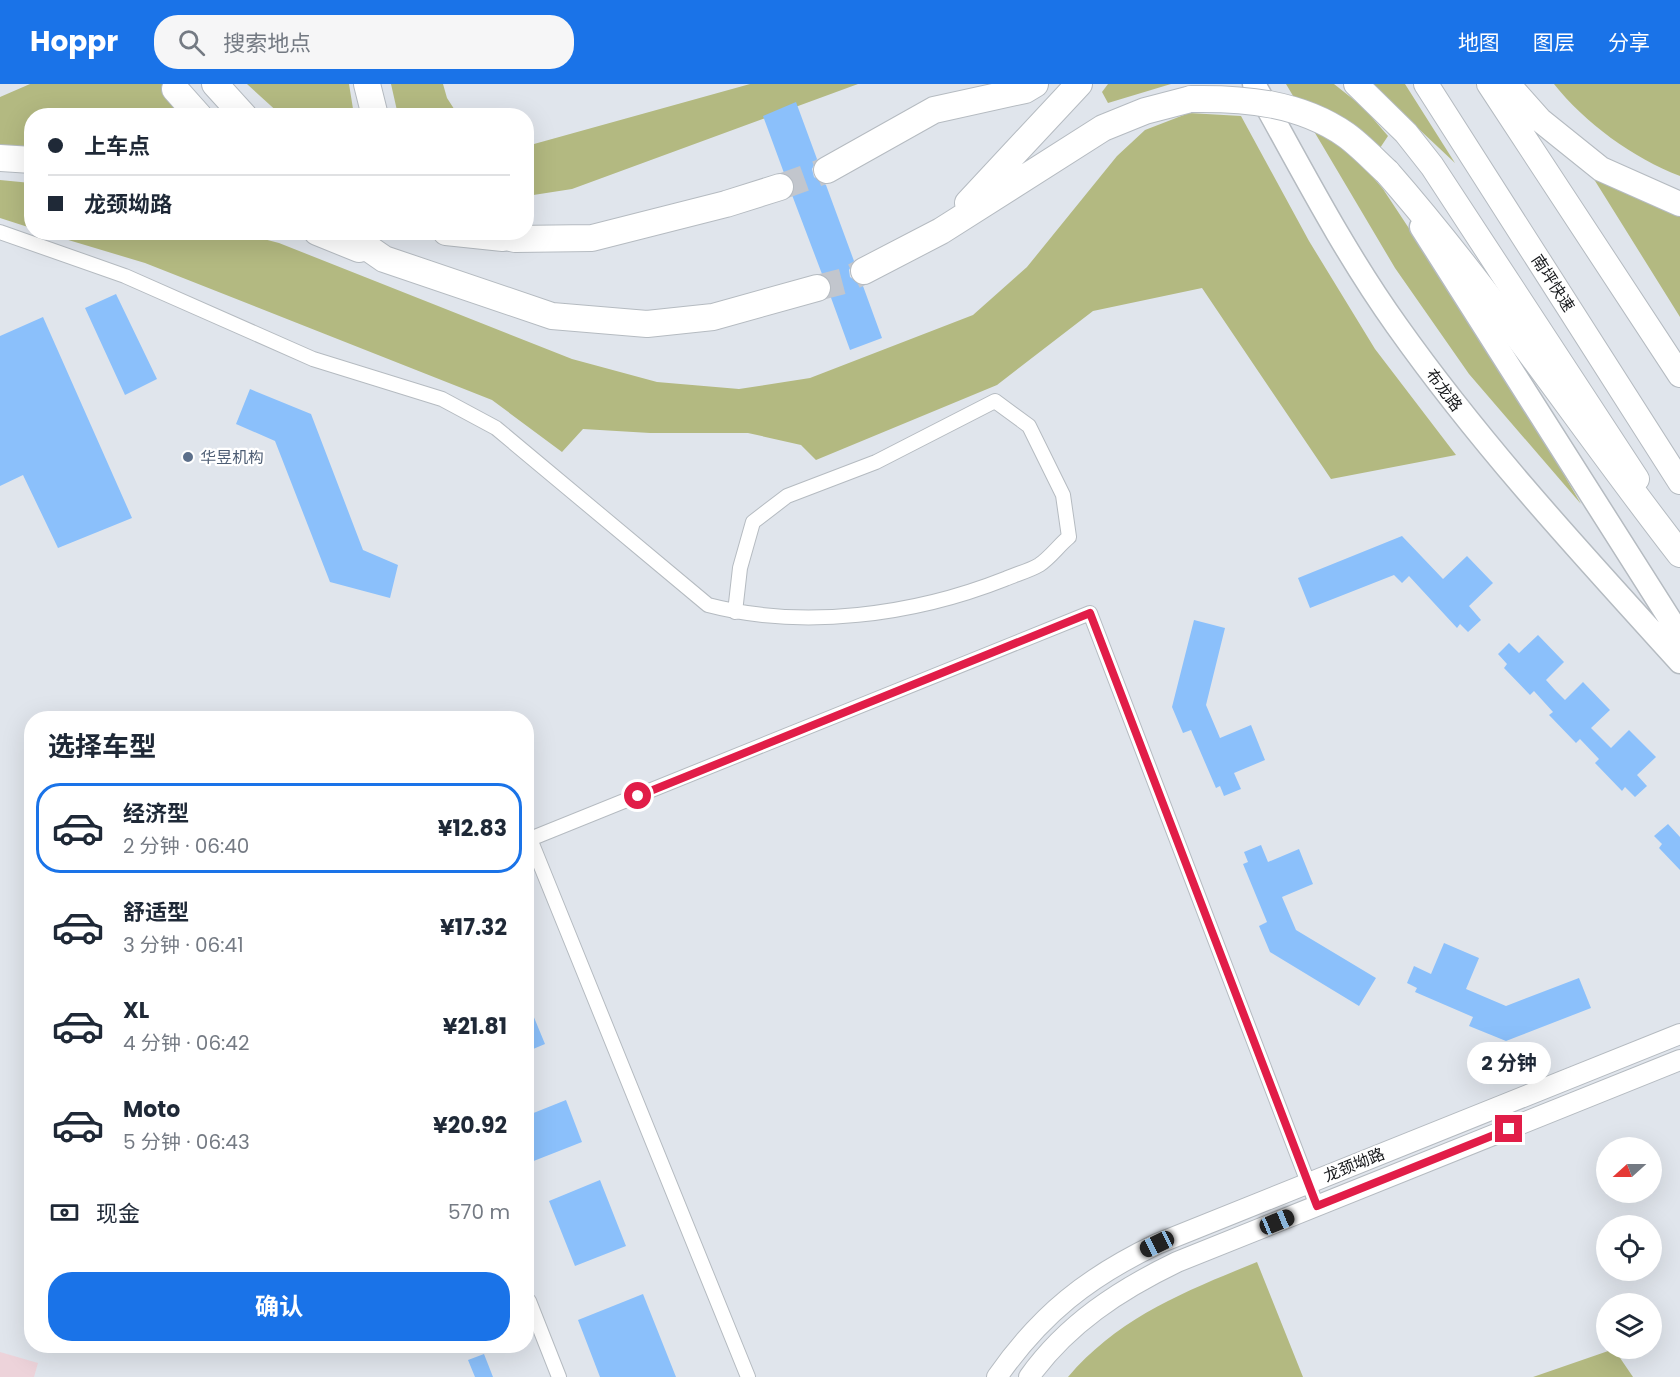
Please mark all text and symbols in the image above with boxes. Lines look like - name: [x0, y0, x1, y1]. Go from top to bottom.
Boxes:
- search box: [154, 15, 574, 69]
- text: Hoppr: [30, 22, 118, 61]
- icon: search: [175, 26, 208, 59]
- text: 搜索地点: [223, 28, 311, 59]
- text: 地图: [1458, 28, 1500, 57]
- text: 图层: [1533, 28, 1575, 57]
- text: 分享: [1608, 28, 1650, 57]
- text: 上车点: [84, 131, 150, 162]
- text: 龙颈坳路: [84, 189, 172, 220]
- street label: 南坪快速: [1526, 250, 1580, 316]
- street label: 布龙路: [1420, 364, 1468, 416]
- place label: 华昱机构: [200, 446, 264, 469]
- marker: 华昱机构: [181, 450, 195, 464]
- text: 选择车型: [48, 728, 156, 765]
- route start: [624, 782, 651, 809]
- text: 经济型: [123, 798, 189, 829]
- icon: car: [51, 801, 105, 855]
- text: ¥12.83: [438, 813, 507, 844]
- text: 2 分钟 · 06:40: [123, 832, 249, 860]
- text: 舒适型: [123, 897, 189, 928]
- icon: car: [51, 900, 105, 954]
- text: ¥17.32: [440, 912, 507, 943]
- text: 3 分钟 · 06:41: [123, 931, 244, 959]
- text: XL: [123, 995, 149, 1026]
- icon: car: [51, 999, 105, 1053]
- text: ¥21.81: [443, 1011, 507, 1042]
- text: 4 分钟 · 06:42: [123, 1029, 249, 1057]
- callout: 2 分钟: [1467, 1042, 1551, 1084]
- text: 2 分钟: [1481, 1049, 1537, 1077]
- text: Moto: [123, 1094, 180, 1125]
- icon: car: [51, 1098, 105, 1152]
- text: ¥20.92: [433, 1110, 507, 1141]
- route end: [1495, 1115, 1522, 1142]
- text: 5 分钟 · 06:43: [123, 1128, 250, 1156]
- north arrow: [1596, 1137, 1662, 1203]
- map controls: [1596, 1137, 1662, 1359]
- street label: 龙颈坳路: [1320, 1142, 1388, 1188]
- icon: cash: [48, 1196, 81, 1229]
- text: 现金: [96, 1198, 140, 1229]
- text: 570 m: [448, 1198, 510, 1226]
- car: [1257, 1207, 1297, 1237]
- button: locate: [1596, 1215, 1662, 1281]
- car: [1137, 1228, 1177, 1260]
- button: 确认: [48, 1272, 510, 1341]
- button: layers: [1596, 1293, 1662, 1359]

